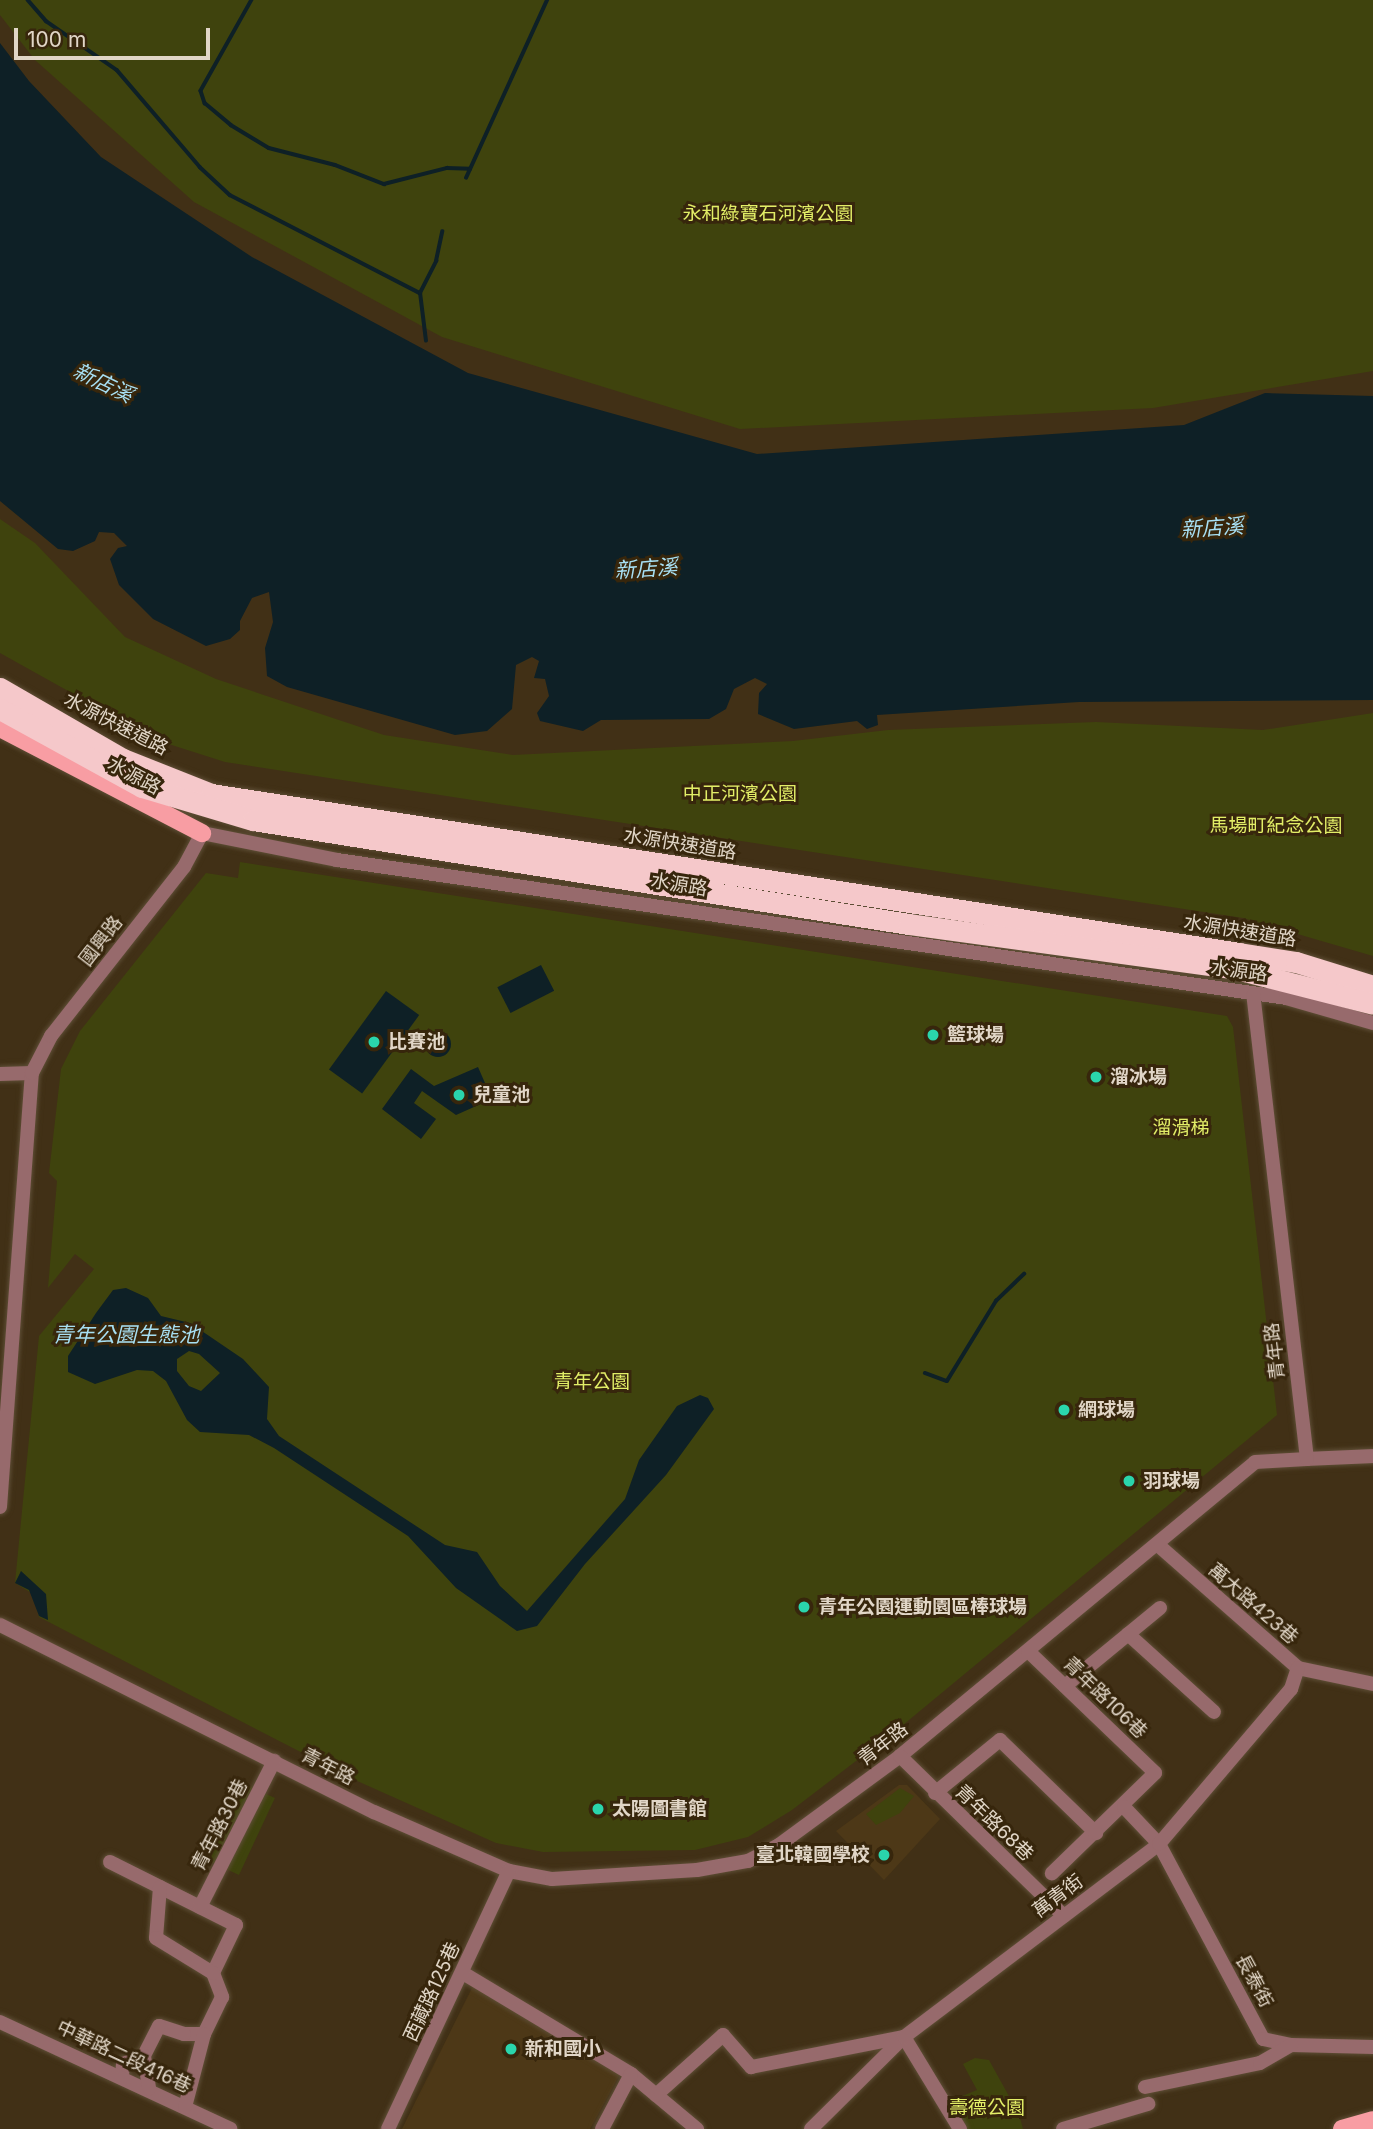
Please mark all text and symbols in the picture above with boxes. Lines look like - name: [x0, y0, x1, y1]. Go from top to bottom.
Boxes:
- scale bar: [18, 14, 214, 58]
- text: 100 m: [27, 27, 86, 52]
- park label: 永和綠寶石河濱公園: [683, 203, 853, 225]
- water label: 新店溪: [69, 358, 137, 408]
- water label: 新店溪: [1180, 513, 1244, 543]
- water label: 新店溪: [614, 554, 678, 584]
- street label: 水源快速道路: [60, 688, 172, 760]
- street label: 水源路: [103, 753, 165, 799]
- park label: 中正河濱公園: [683, 783, 797, 805]
- park label: 馬場町紀念公園: [1210, 815, 1342, 837]
- street label: 水源快速道路: [622, 824, 738, 864]
- street label: 水源路: [649, 869, 709, 901]
- street label: 水源快速道路: [1182, 911, 1298, 951]
- street label: 國興路: [74, 912, 128, 970]
- street label: 水源路: [1209, 956, 1269, 986]
- place label: 籃球場: [947, 1024, 1004, 1046]
- marker: 籃球場: [925, 1027, 941, 1043]
- place label: 比賽池: [388, 1031, 445, 1053]
- marker: 比賽池: [366, 1034, 382, 1050]
- place label: 溜冰場: [1110, 1066, 1167, 1088]
- marker: 溜冰場: [1088, 1069, 1104, 1085]
- place label: 兒童池: [473, 1084, 530, 1106]
- marker: 兒童池: [451, 1087, 467, 1103]
- park label: 溜滑梯: [1153, 1117, 1209, 1139]
- street label: 青年路: [1260, 1321, 1290, 1381]
- water label: 青年公園生態池: [53, 1322, 199, 1348]
- park label: 青年公園: [554, 1371, 630, 1393]
- place label: 網球場: [1078, 1399, 1135, 1421]
- marker: 網球場: [1056, 1402, 1072, 1418]
- place label: 羽球場: [1143, 1470, 1200, 1492]
- marker: 羽球場: [1121, 1473, 1137, 1489]
- street label: 萬大路423巷: [1203, 1559, 1303, 1649]
- place label: 青年公園運動園區棒球場: [818, 1596, 1027, 1618]
- marker: 青年公園運動園區棒球場: [796, 1599, 812, 1615]
- street label: 青年路106巷: [1058, 1652, 1152, 1744]
- street label: 青年路: [854, 1717, 912, 1771]
- street label: 青年路: [297, 1744, 359, 1790]
- street label: 青年路30巷: [187, 1775, 253, 1875]
- street label: 青年路68巷: [950, 1780, 1038, 1866]
- place label: 太陽圖書館: [612, 1798, 707, 1820]
- marker: 太陽圖書館: [590, 1801, 606, 1817]
- place label: 臺北韓國學校: [756, 1844, 870, 1866]
- marker: 臺北韓國學校: [876, 1847, 892, 1863]
- street label: 萬青街: [1028, 1870, 1088, 1922]
- street label: 西藏路125巷: [399, 1939, 465, 2045]
- street label: 長泰街: [1231, 1950, 1277, 2012]
- street label: 中華路二段416巷: [53, 2016, 195, 2098]
- place label: 新和國小: [525, 2038, 601, 2060]
- marker: 新和國小: [503, 2041, 519, 2057]
- park label: 壽德公園: [949, 2097, 1025, 2119]

